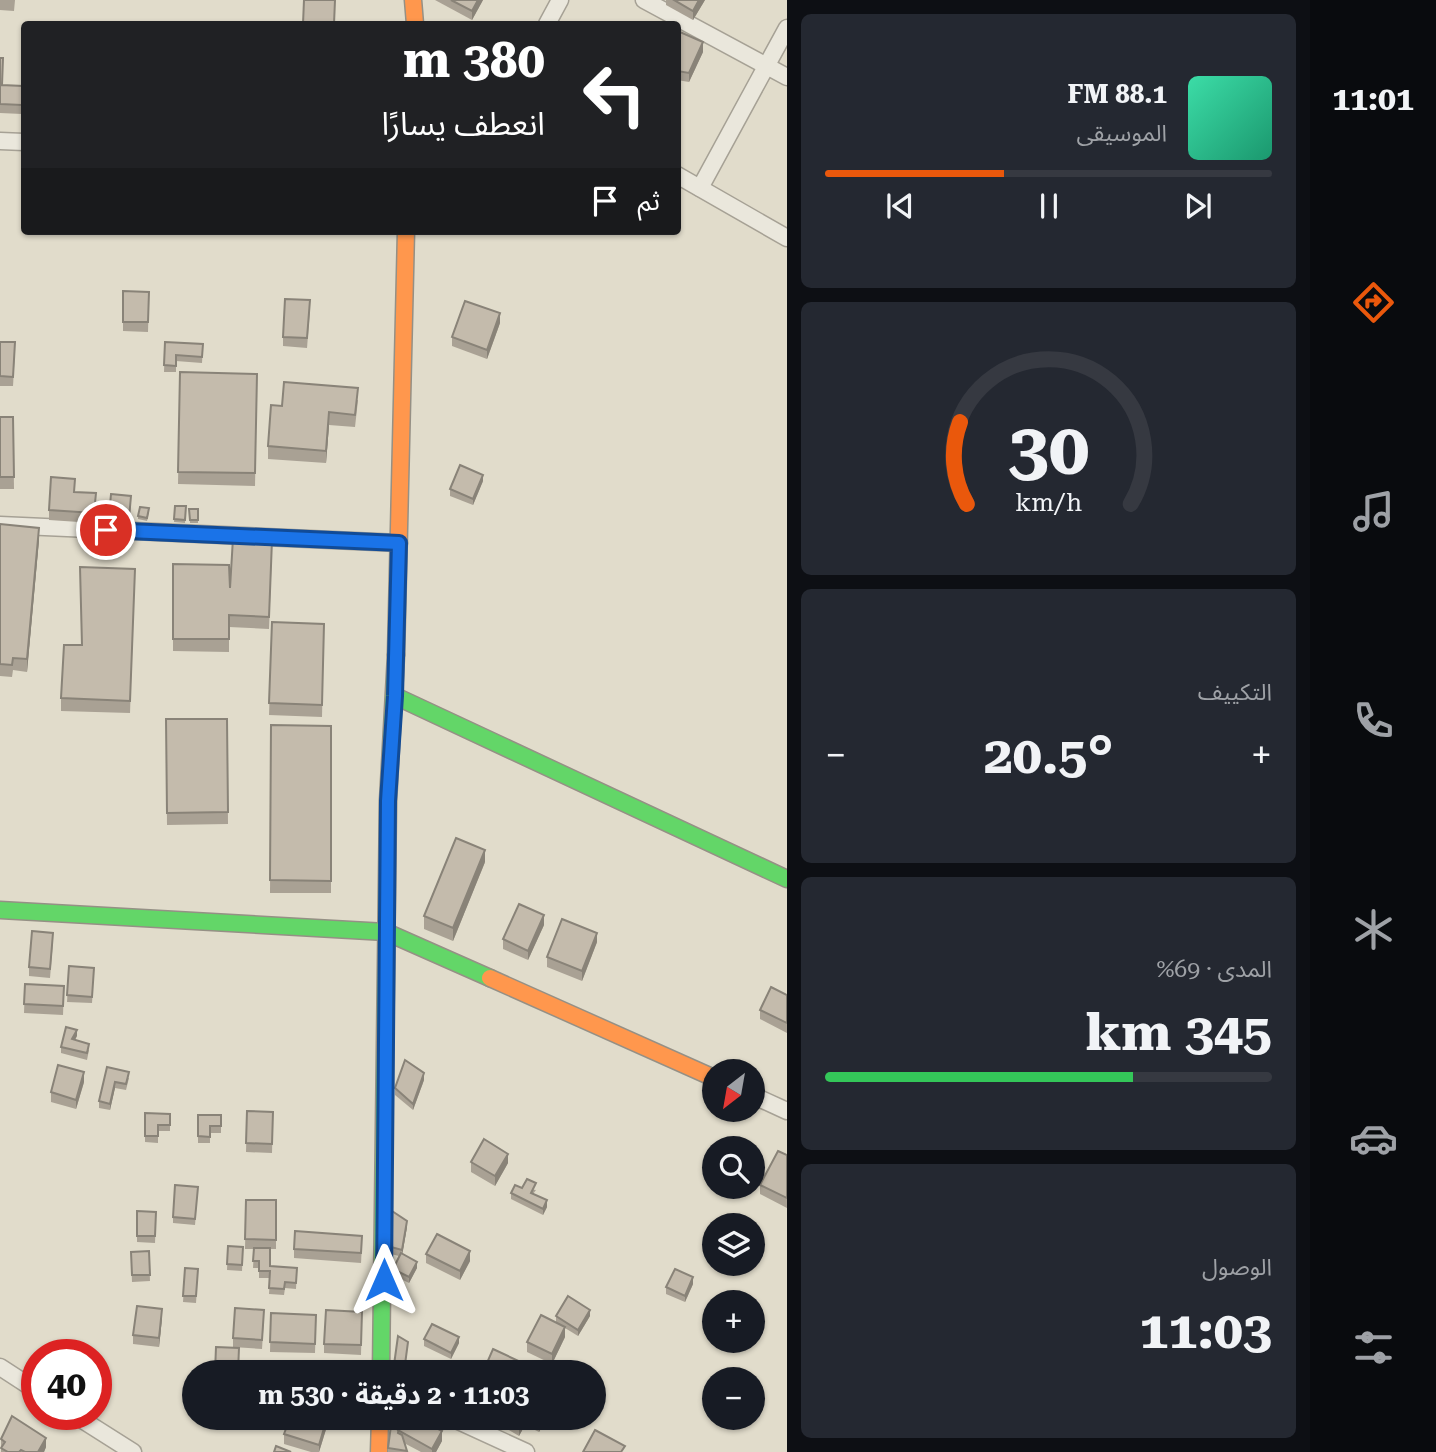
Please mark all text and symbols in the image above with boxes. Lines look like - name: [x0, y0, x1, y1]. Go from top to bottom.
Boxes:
- text: 380 m: [403, 32, 545, 89]
- icon: left: [569, 49, 660, 140]
- text: 88.1 FM: [1067, 79, 1167, 109]
- text: 11:01: [1332, 80, 1414, 118]
- text: انعطف يسارًا: [382, 105, 545, 143]
- text: الموسيقى: [1076, 120, 1167, 147]
- icon: arrive: [586, 182, 624, 220]
- text: ثم: [638, 186, 660, 216]
- icon: previous: [881, 187, 919, 225]
- icon: pause: [1030, 187, 1068, 225]
- icon: next: [1179, 187, 1217, 225]
- icon: directions: [1349, 278, 1398, 327]
- text: 30: [1008, 408, 1089, 493]
- icon: music: [1349, 487, 1398, 536]
- text: km/h: [1015, 488, 1082, 517]
- pin: [76, 500, 136, 560]
- icon: arrive: [87, 511, 125, 549]
- text: التكييف: [1198, 679, 1272, 706]
- icon: phone: [1349, 696, 1398, 745]
- text: 20.5°: [984, 725, 1113, 786]
- text: −: [825, 733, 846, 777]
- text: +: [1251, 733, 1272, 777]
- icon: climate: [1349, 905, 1398, 954]
- text: المدى · 69%: [1156, 956, 1272, 983]
- text: 345 km: [1085, 1002, 1272, 1063]
- north arrow: [702, 1059, 765, 1122]
- map controls: [702, 1059, 765, 1430]
- icon: car: [1349, 1114, 1398, 1163]
- button: search: [702, 1136, 765, 1199]
- button: layers: [702, 1213, 765, 1276]
- position arrow: [347, 1243, 421, 1317]
- text: الوصول: [1202, 1254, 1272, 1281]
- button: +: [702, 1290, 765, 1353]
- text: 11:03: [1139, 1300, 1272, 1361]
- icon: filters: [1349, 1323, 1398, 1372]
- speed limit sign: 40: [21, 1339, 112, 1430]
- button: −: [702, 1367, 765, 1430]
- text: 11:03 · 2 دقيقة · 530 m: [259, 1380, 529, 1410]

